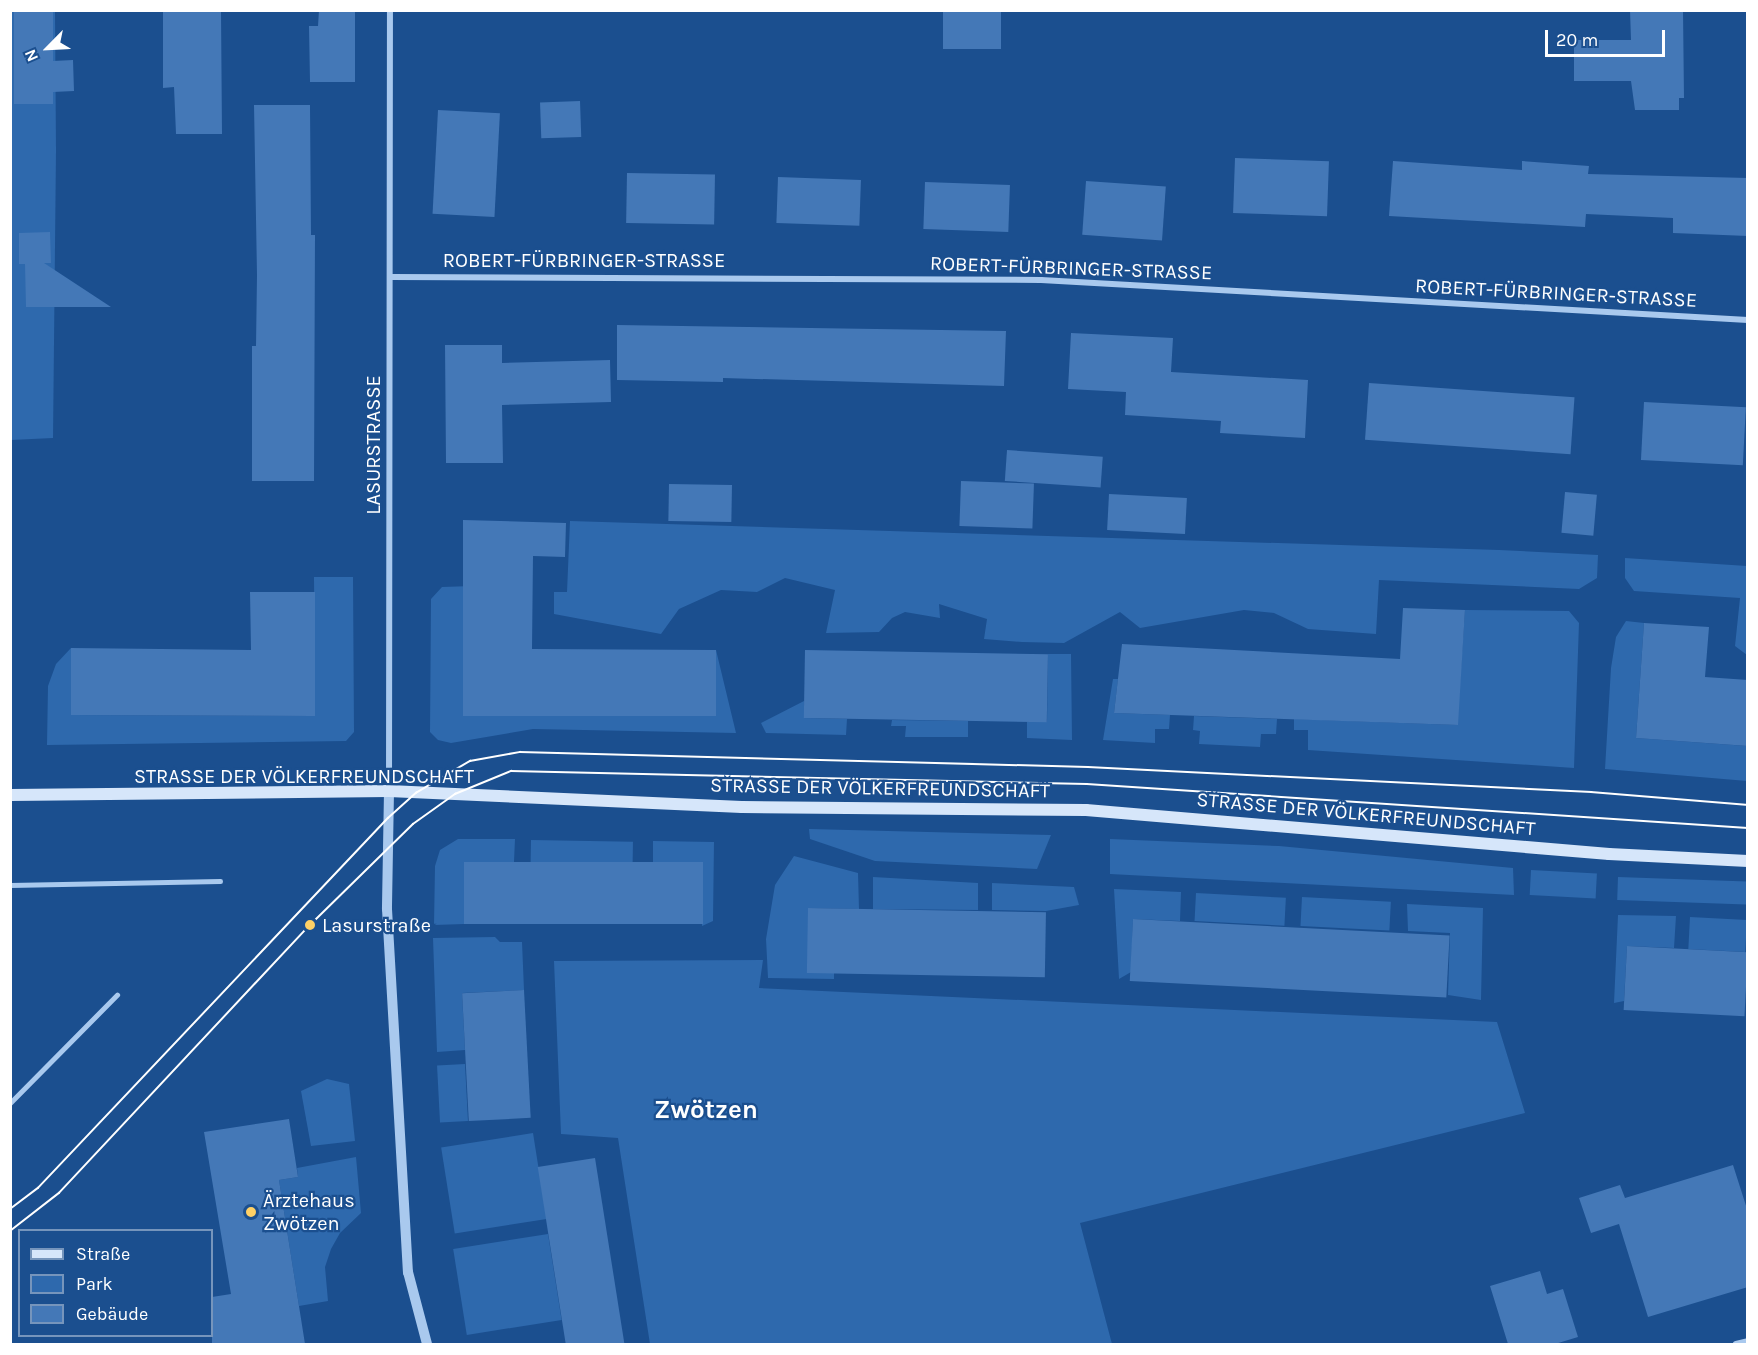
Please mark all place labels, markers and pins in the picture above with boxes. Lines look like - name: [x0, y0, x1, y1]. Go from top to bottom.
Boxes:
- place label: Lasurstraße: [322, 913, 431, 937]
- marker: Lasurstraße: [303, 918, 317, 932]
- place label: Ärztehaus Zwötzen: [263, 1188, 355, 1235]
- marker: Ärztehaus Zwötzen: [244, 1205, 258, 1219]

